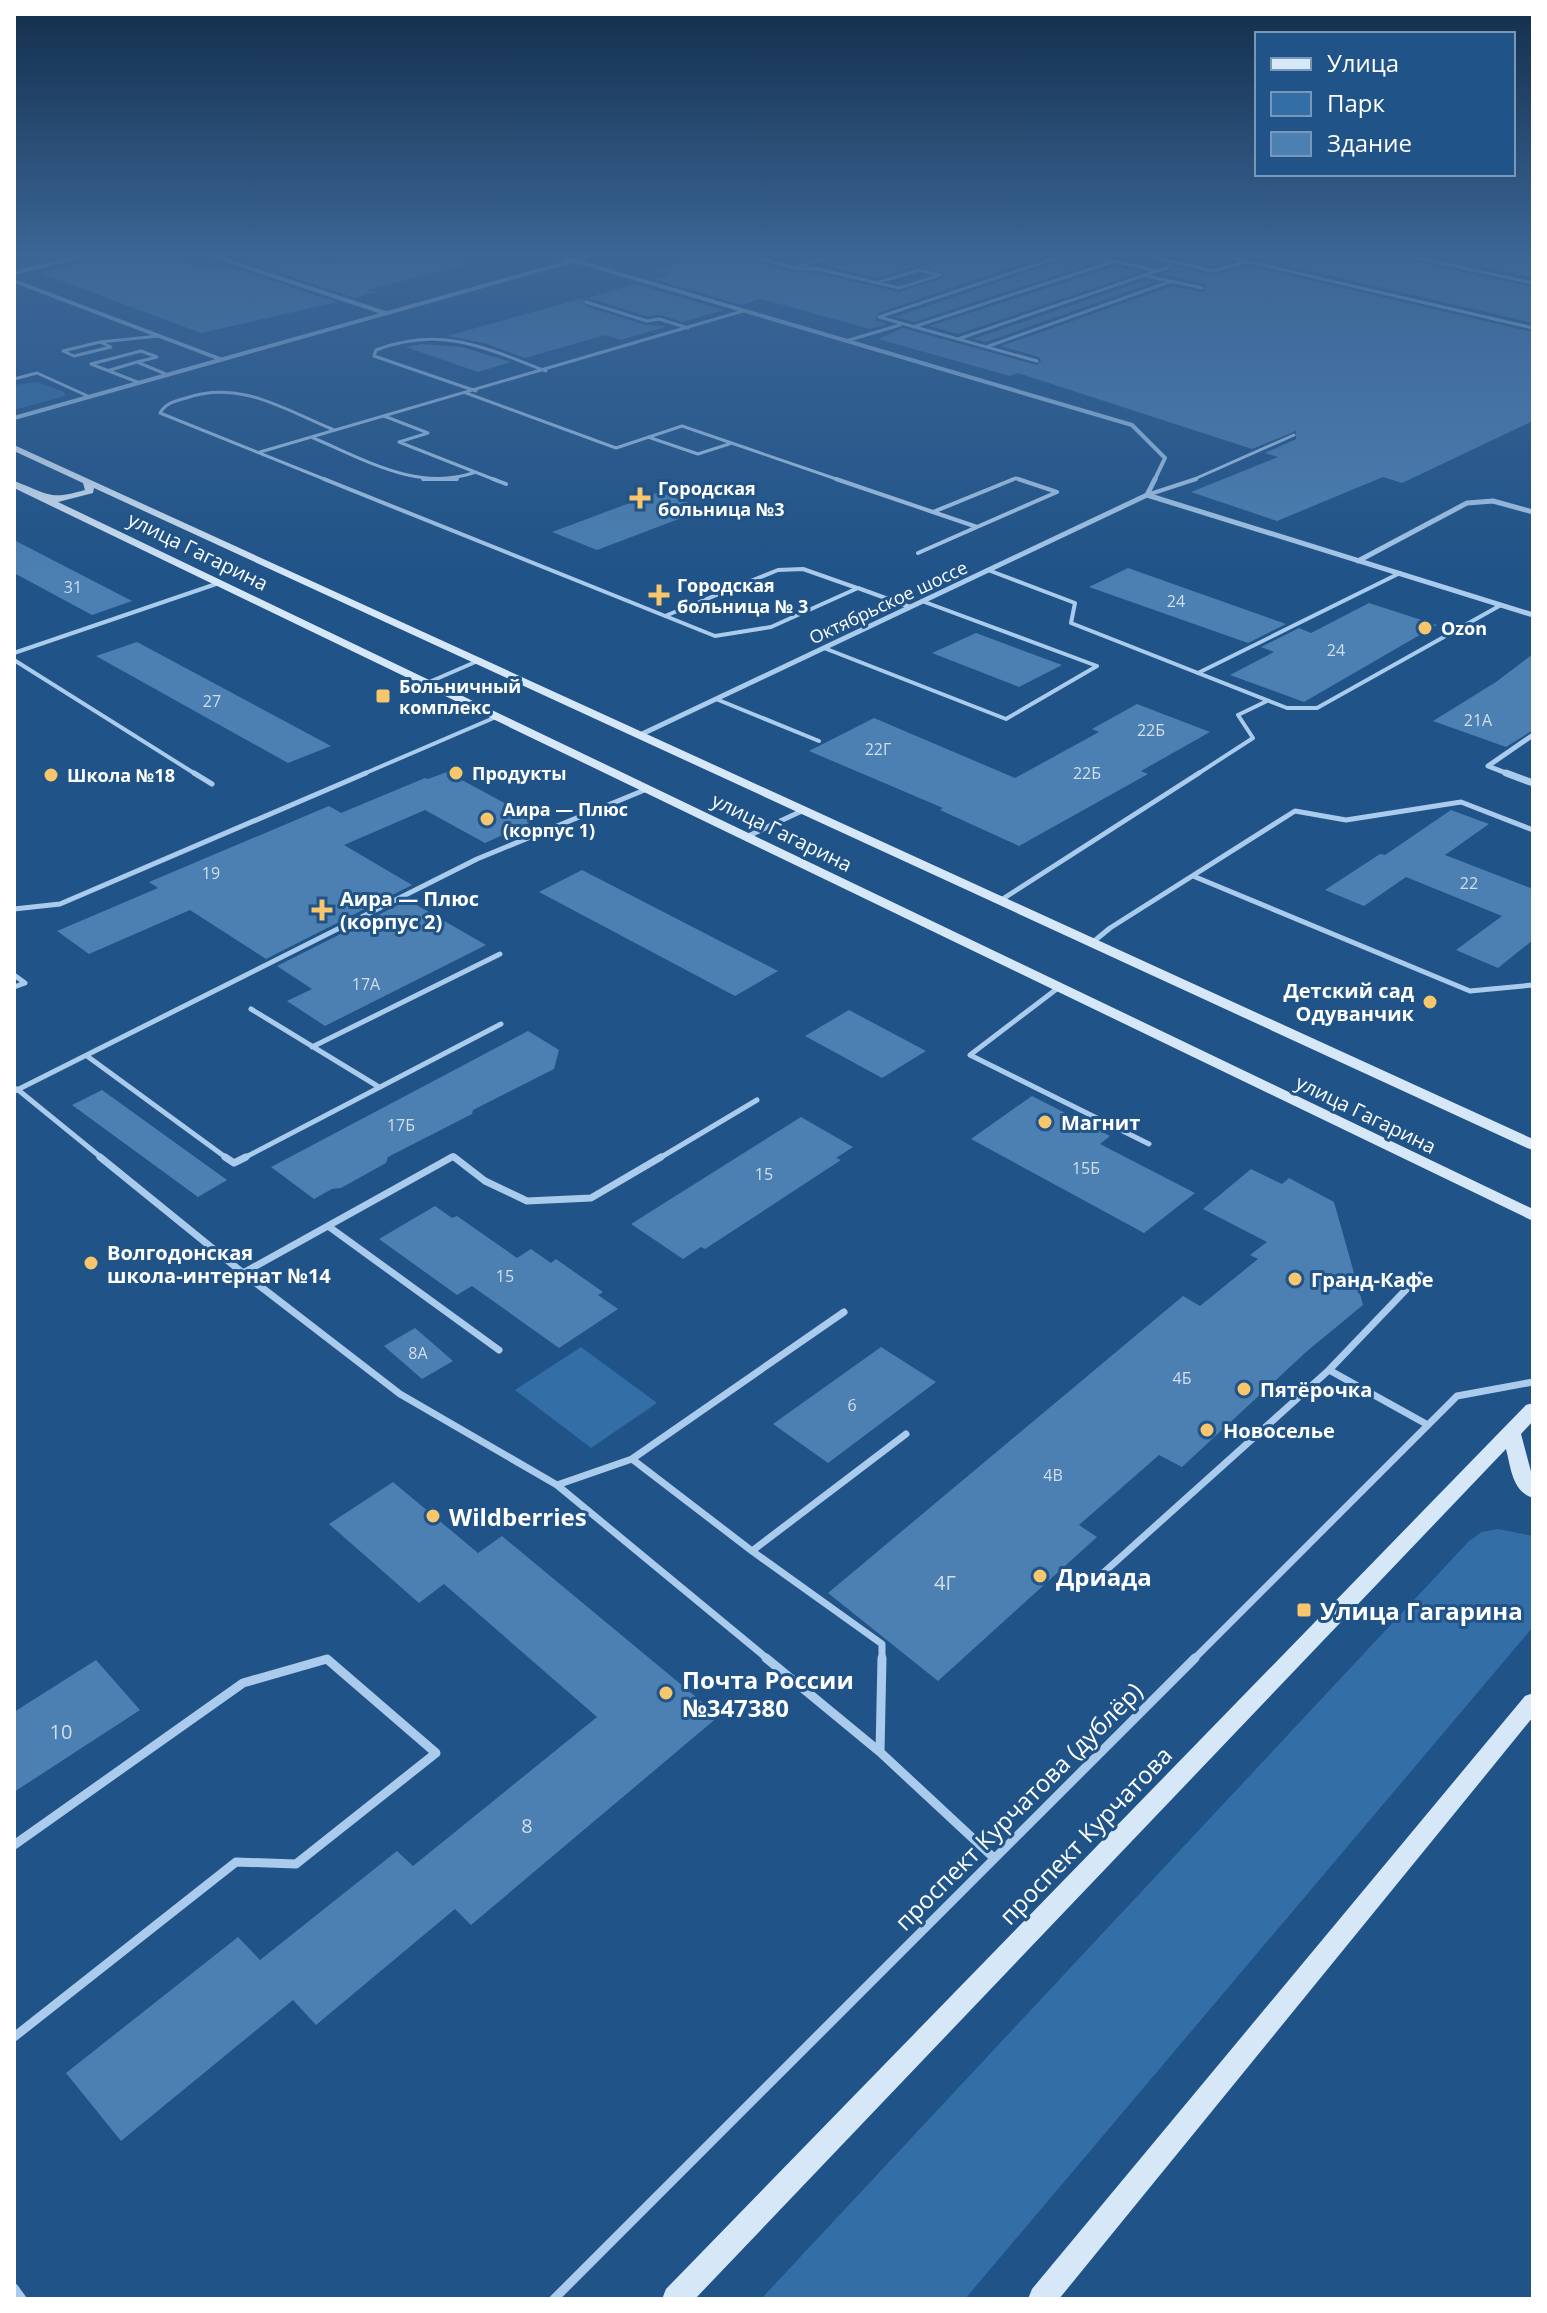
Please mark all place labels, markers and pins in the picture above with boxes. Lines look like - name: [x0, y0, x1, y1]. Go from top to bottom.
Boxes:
- place label: Городская больница №3: [658, 476, 785, 521]
- marker: Городская больница №3: [629, 487, 651, 509]
- place label: Городская больница № 3: [677, 573, 808, 618]
- marker: Городская больница № 3: [648, 584, 670, 606]
- place label: Ozon: [1441, 616, 1487, 640]
- marker: Ozon: [1416, 619, 1434, 637]
- place label: Больничный комплекс: [399, 674, 521, 719]
- marker: Больничный комплекс: [374, 687, 392, 705]
- place label: Продукты: [472, 761, 567, 785]
- place label: Школа №18: [67, 763, 175, 787]
- marker: Продукты: [447, 764, 465, 782]
- marker: Школа №18: [42, 766, 60, 784]
- place label: Аира — Плюс (корпус 1): [503, 797, 628, 842]
- marker: Аира — Плюс (корпус 1): [478, 810, 496, 828]
- place label: Аира — Плюс (корпус 2): [340, 885, 479, 935]
- marker: Аира — Плюс (корпус 2): [311, 899, 333, 921]
- place label: Детский сад Одуванчик: [1284, 977, 1415, 1027]
- marker: Детский сад Одуванчик: [1421, 993, 1439, 1011]
- place label: Магнит: [1061, 1109, 1140, 1136]
- marker: Магнит: [1036, 1113, 1054, 1131]
- place label: Волгодонская школа-интернат №14: [107, 1239, 331, 1289]
- marker: Волгодонская школа-интернат №14: [82, 1254, 100, 1272]
- place label: Гранд-Кафе: [1311, 1266, 1434, 1293]
- marker: Гранд-Кафе: [1286, 1270, 1304, 1288]
- place label: Пятёрочка: [1260, 1376, 1372, 1403]
- marker: Пятёрочка: [1235, 1380, 1253, 1398]
- place label: Новоселье: [1223, 1417, 1335, 1444]
- marker: Новоселье: [1198, 1421, 1216, 1439]
- place label: Wildberries: [449, 1500, 587, 1533]
- marker: Wildberries: [424, 1507, 442, 1525]
- place label: Дриада: [1056, 1560, 1152, 1593]
- marker: Дриада: [1031, 1567, 1049, 1585]
- place label: Улица Гагарина: [1320, 1594, 1523, 1627]
- marker: Улица Гагарина: [1295, 1601, 1313, 1619]
- place label: Почта России №347380: [682, 1663, 854, 1724]
- marker: Почта России №347380: [657, 1684, 675, 1702]

